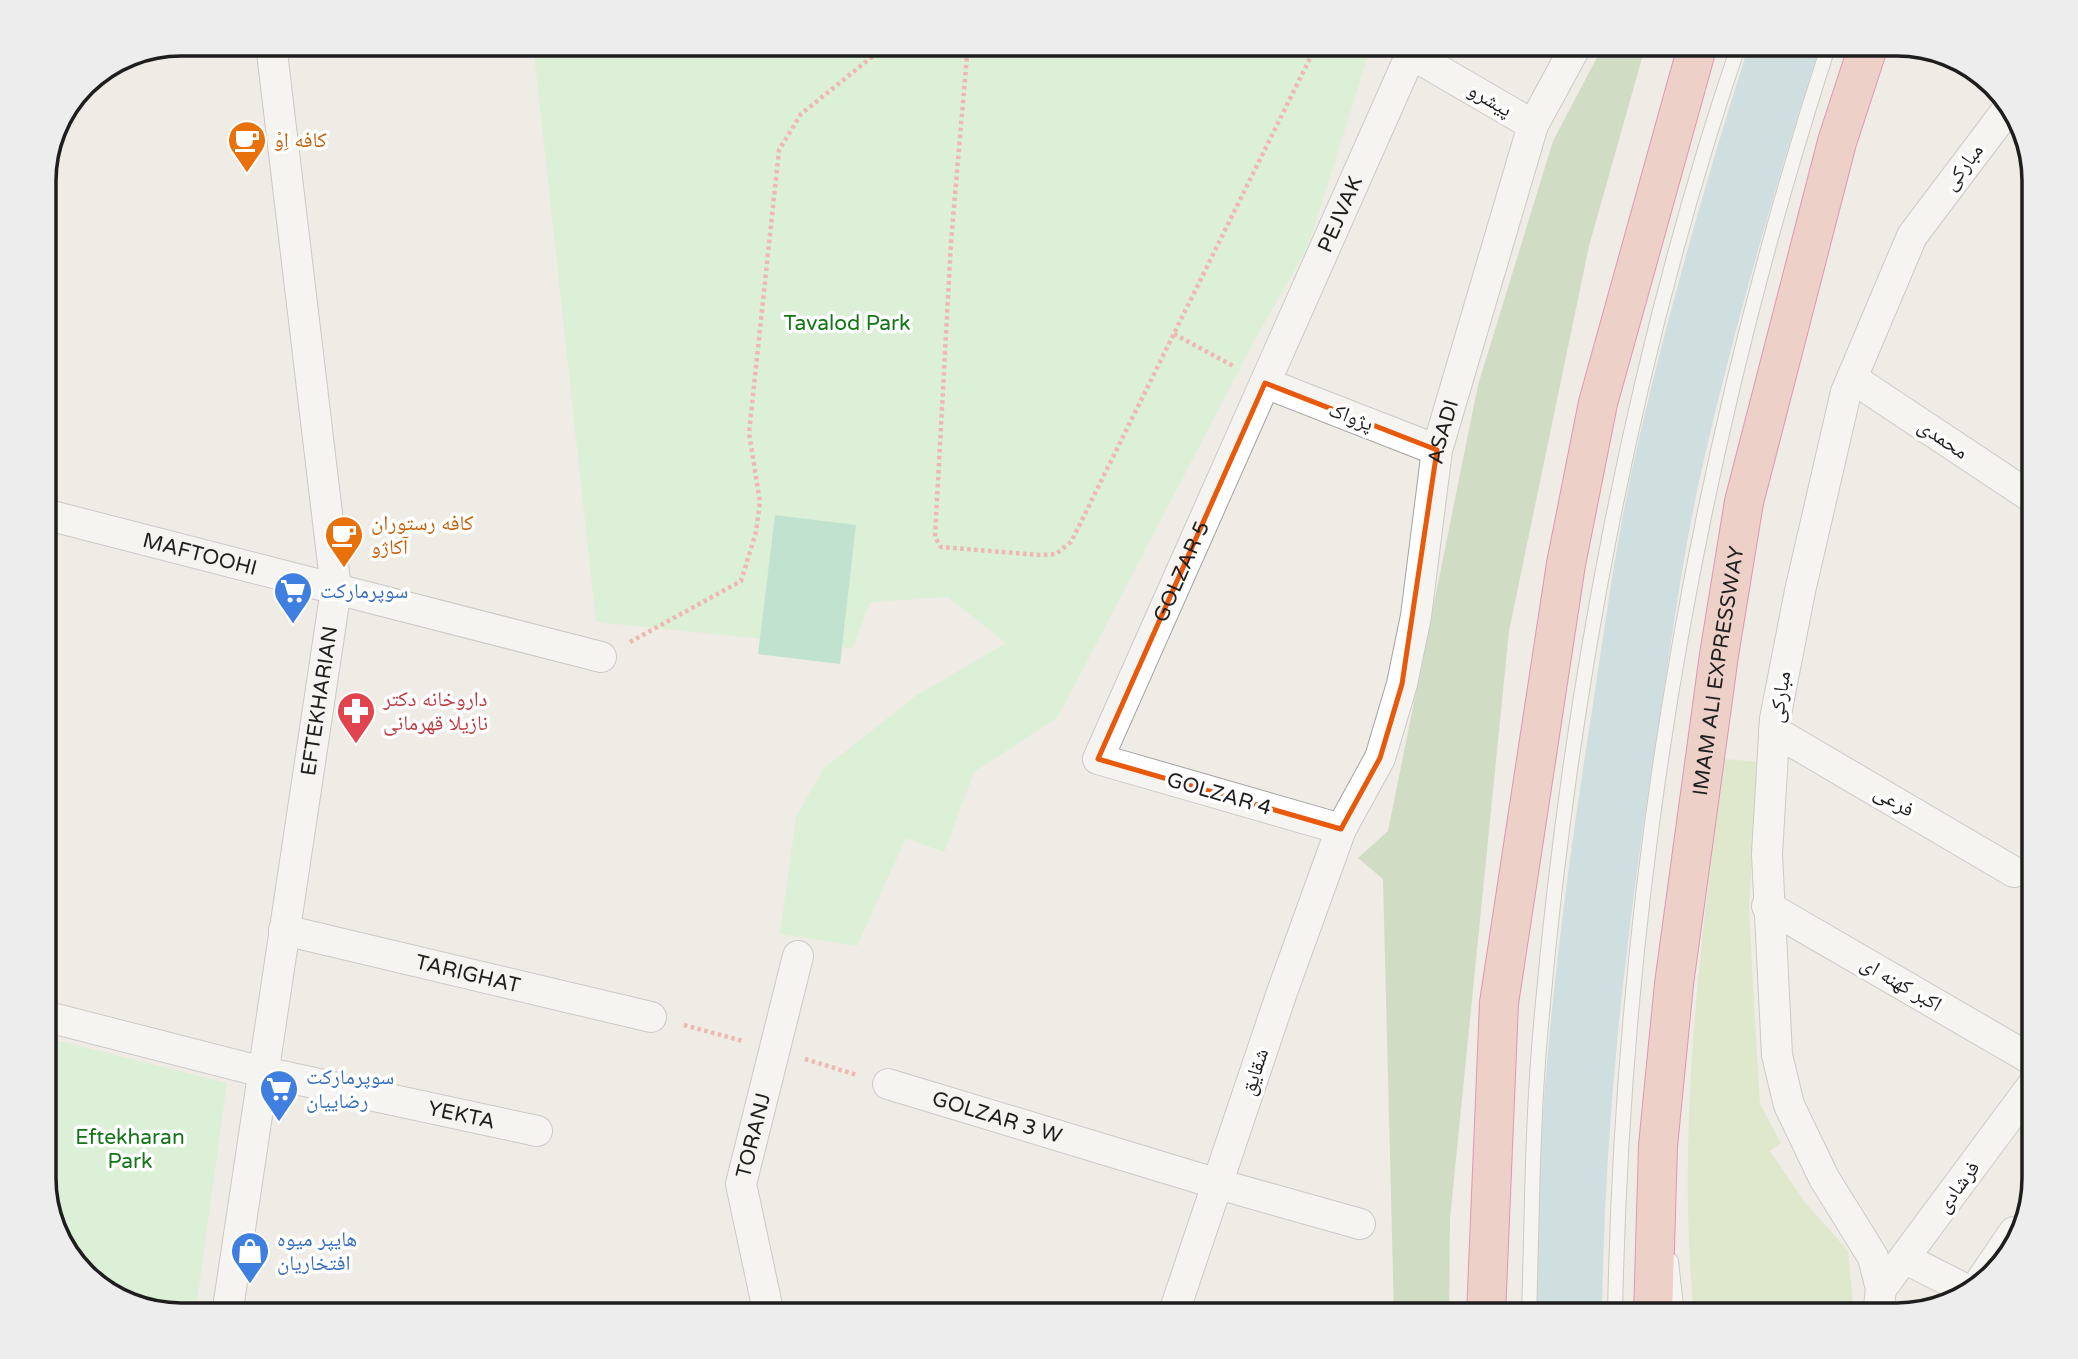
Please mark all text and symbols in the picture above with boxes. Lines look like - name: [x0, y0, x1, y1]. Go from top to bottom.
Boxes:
- street label: پیشرو: [1463, 77, 1517, 123]
- cafe icon: کافه اِوْ: [226, 119, 268, 174]
- place label: کافه اِوْ: [274, 128, 327, 153]
- street label: مبارکی: [1937, 139, 1989, 195]
- street label: PEJVAK: [1312, 172, 1368, 256]
- park label: Tavalod Park: [783, 311, 911, 336]
- street label: پژواک: [1325, 397, 1377, 437]
- street label: ASADI: [1423, 397, 1464, 466]
- street label: محمدی: [1913, 413, 1973, 465]
- place label: کافه رستوران آکاژو: [371, 511, 474, 560]
- cafe icon: کافه رستوران آکاژو: [323, 514, 365, 569]
- street label: GOLZAR 5: [1148, 517, 1215, 626]
- street label: MAFTOOHI: [140, 527, 260, 581]
- street label: IMAM ALI EXPRESSWAY: [1687, 544, 1749, 797]
- supermarket icon: سوپرمارکت: [272, 570, 314, 625]
- place label: سوپرمارکت: [320, 579, 408, 604]
- street label: EFTEKHARIAN: [296, 624, 343, 778]
- street label: مبارکی: [1764, 669, 1796, 725]
- place label: داروخانه دکتر نازیلا قهرمانی: [382, 687, 488, 736]
- pharmacy icon: داروخانه دکتر نازیلا قهرمانی: [335, 690, 377, 745]
- street label: GOLZAR 4: [1164, 767, 1274, 821]
- street label: فرعی: [1869, 779, 1919, 823]
- street label: TARIGHAT: [413, 949, 523, 998]
- street label: اکبر کهنه ای: [1856, 951, 1946, 1017]
- street label: شقایق: [1236, 1045, 1274, 1099]
- place label: سوپرمارکت رضاییان: [306, 1065, 394, 1114]
- supermarket icon: سوپرمارکت رضاییان: [258, 1068, 300, 1123]
- street label: GOLZAR 3 W: [929, 1086, 1065, 1149]
- street label: TORANJ: [731, 1090, 776, 1181]
- street label: YEKTA: [425, 1095, 497, 1134]
- park label: Eftekharan Park: [75, 1125, 185, 1174]
- street label: فرشادی: [1931, 1156, 1985, 1218]
- place label: هایپر میوه افتخاریان: [277, 1227, 357, 1276]
- shop icon: هایپر میوه افتخاریان: [229, 1230, 271, 1285]

